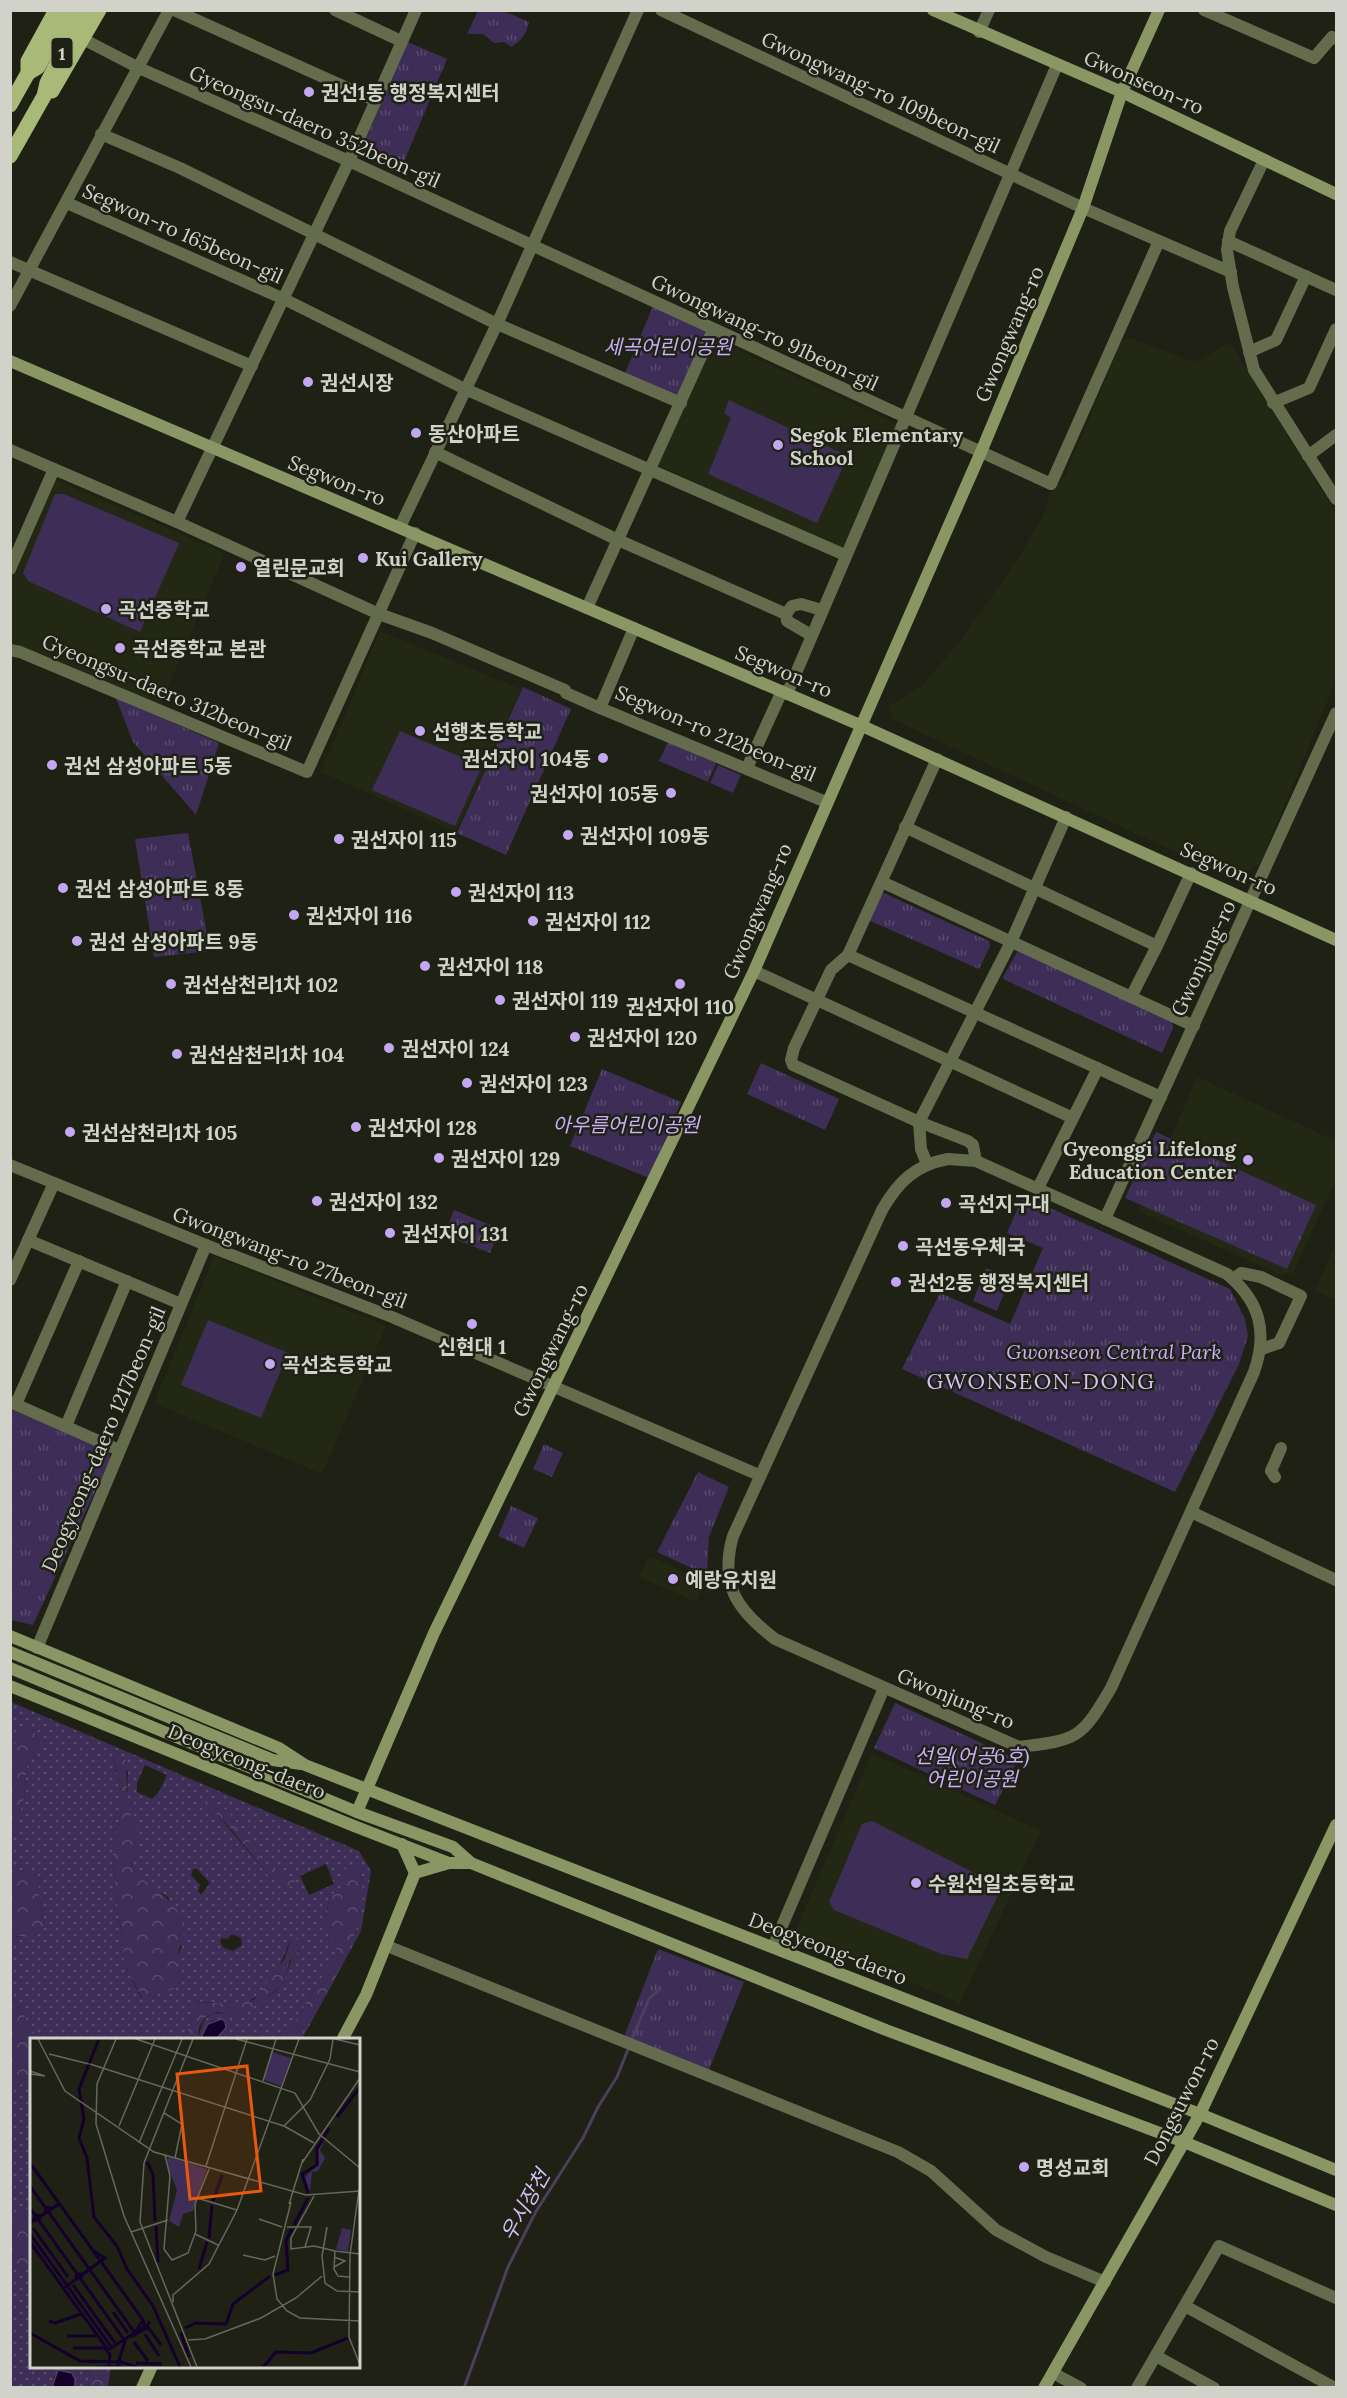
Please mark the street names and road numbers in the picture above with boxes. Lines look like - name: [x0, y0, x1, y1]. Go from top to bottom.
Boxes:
- street label: Gwongwang-ro 109beon-gil: [758, 26, 1004, 158]
- road number: 1: [52, 38, 72, 68]
- street label: Gwonseon-ro: [1080, 44, 1208, 120]
- street label: Gyeongsu-daero 352beon-gil: [186, 59, 444, 193]
- street label: Segwon-ro 165beon-gil: [79, 178, 287, 288]
- street label: Gwongwang-ro: [969, 262, 1049, 406]
- street label: Gwongwang-ro 91beon-gil: [647, 268, 883, 396]
- street label: Segwon-ro: [285, 449, 389, 511]
- street label: Gyeongsu-daero 312beon-gil: [39, 628, 295, 756]
- street label: Segwon-ro: [732, 639, 836, 703]
- street label: Segwon-ro 212beon-gil: [612, 679, 820, 787]
- street label: Segwon-ro: [1177, 836, 1281, 900]
- street label: Gwongwang-ro: [717, 839, 797, 983]
- street label: Gwonjung-ro: [1165, 896, 1241, 1020]
- street label: Gwongwang-ro 27beon-gil: [169, 1201, 411, 1313]
- street label: Gwongwang-ro: [507, 1279, 593, 1421]
- street label: Deogyeong-daero 1217beon-gil: [36, 1302, 170, 1576]
- street label: Gwonjung-ro: [894, 1662, 1018, 1734]
- street label: Deogyeong-daero: [164, 1718, 330, 1804]
- street label: Deogyeong-daero: [745, 1906, 911, 1990]
- street label: Dongsuwon-ro: [1138, 2033, 1224, 2169]

